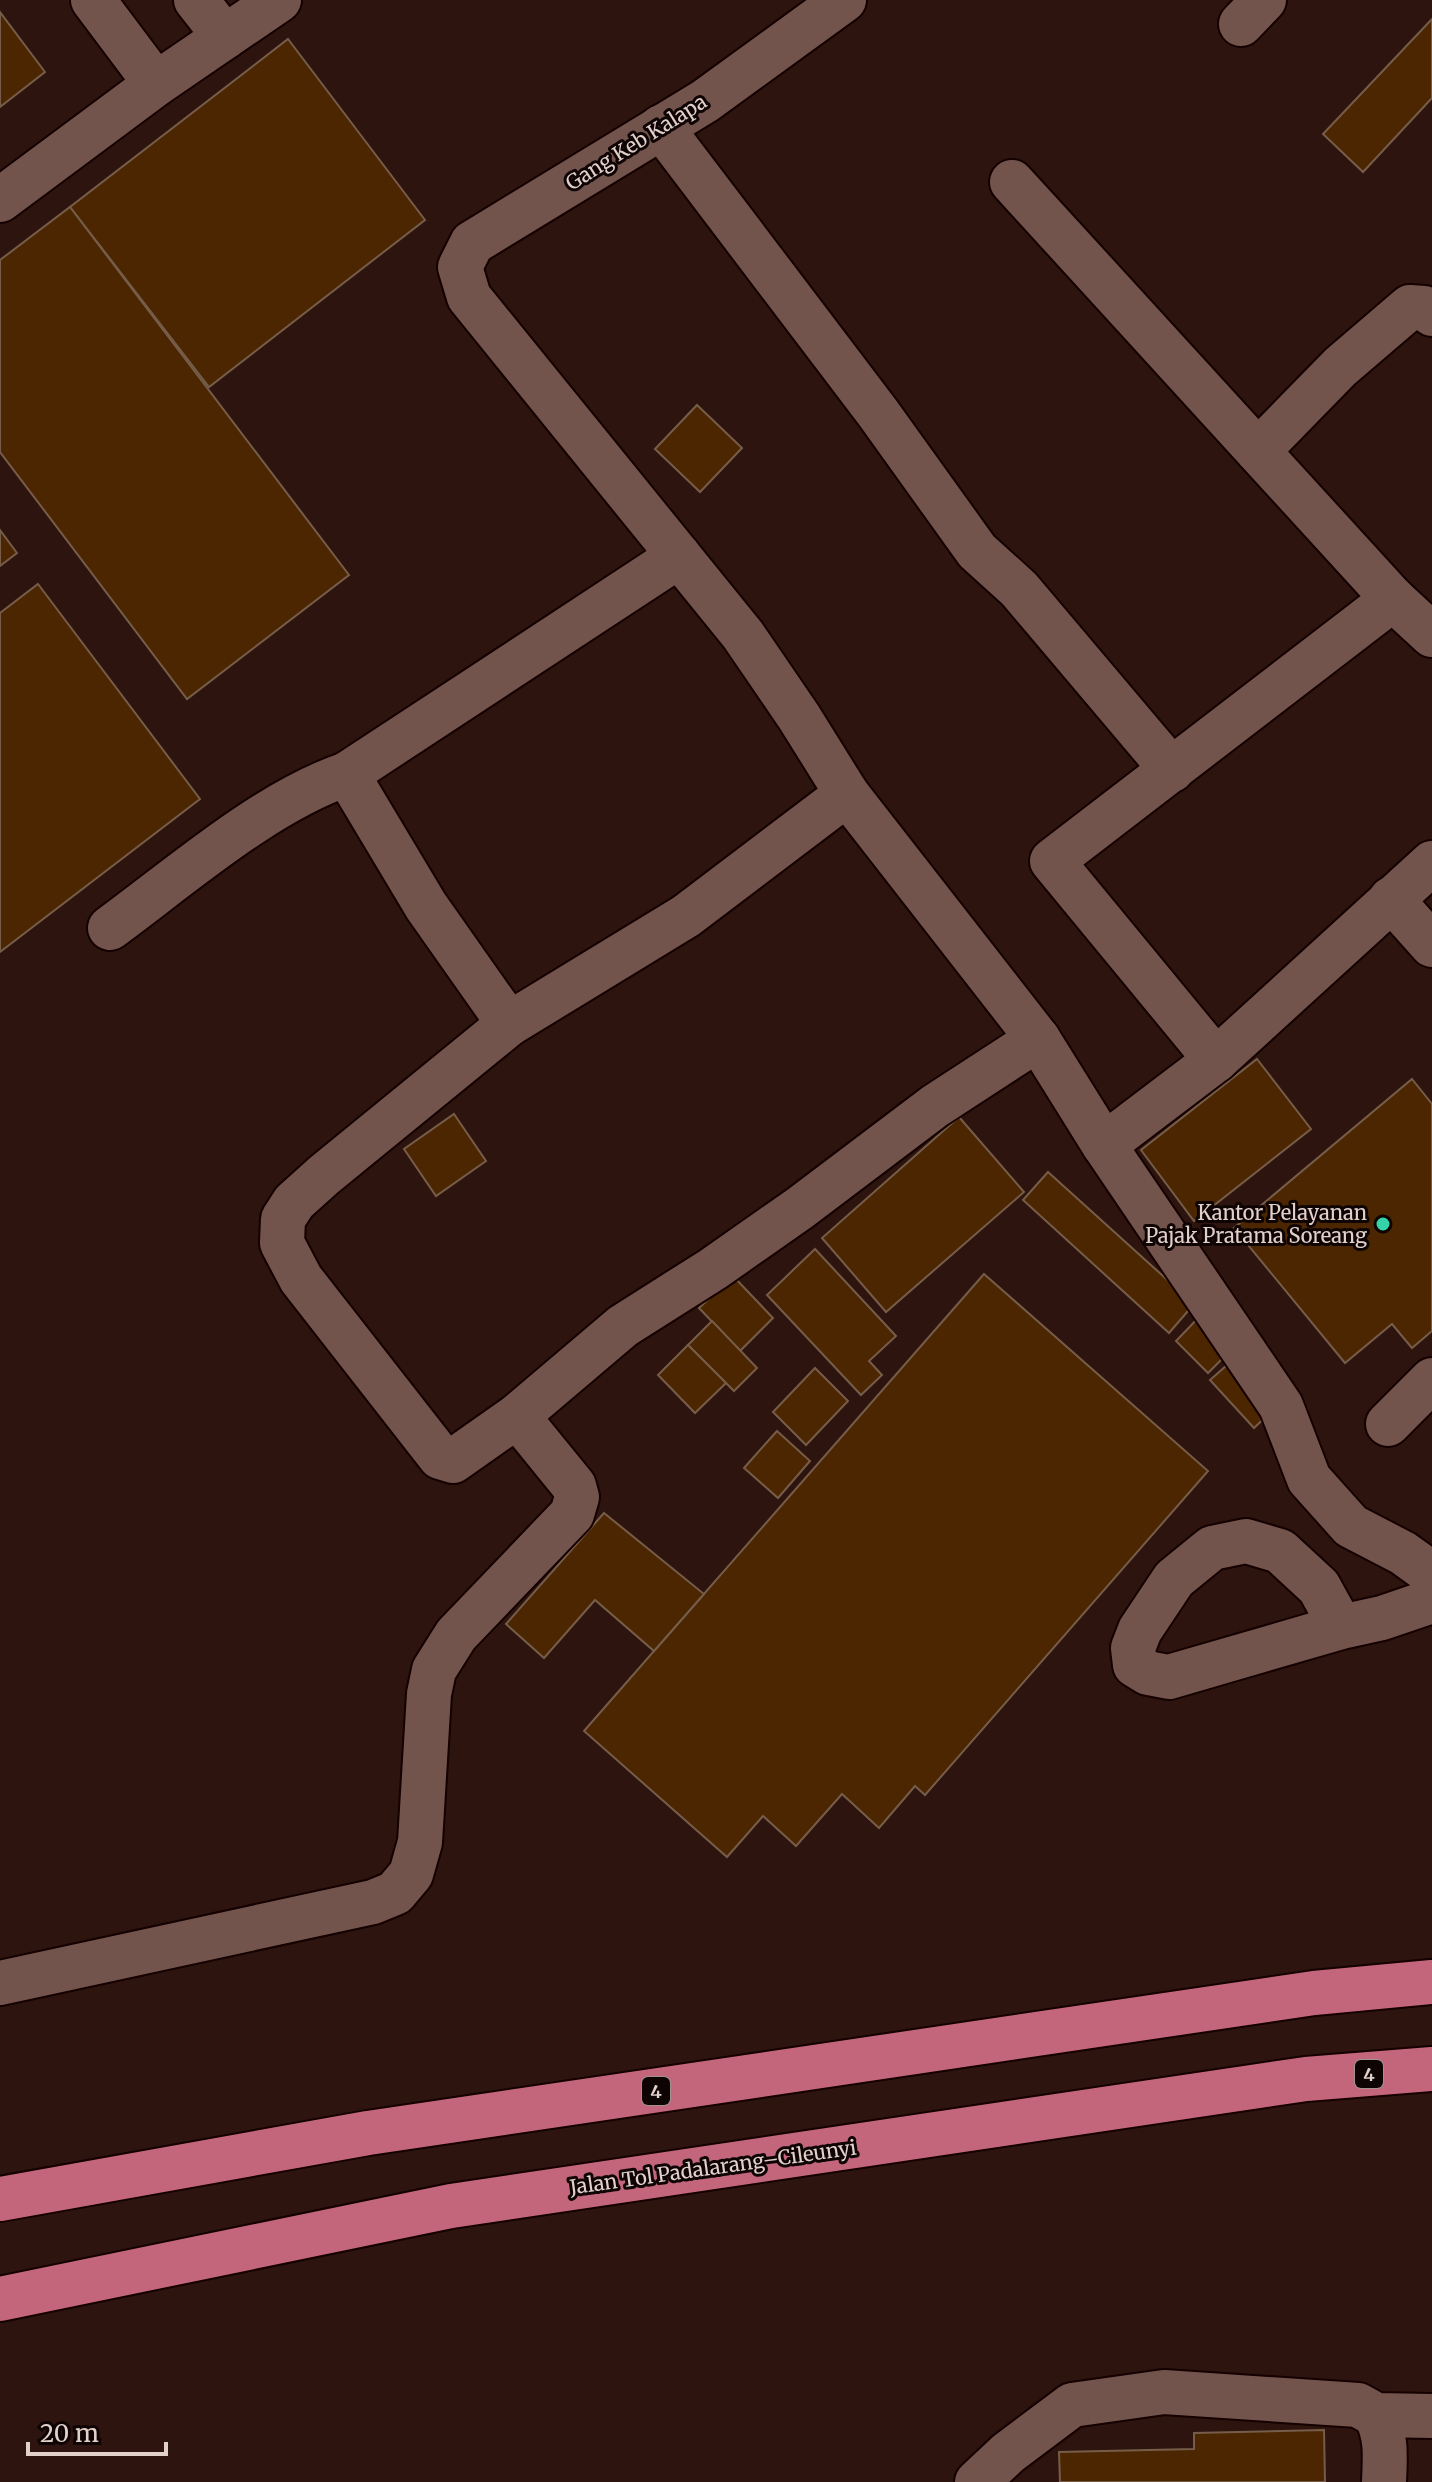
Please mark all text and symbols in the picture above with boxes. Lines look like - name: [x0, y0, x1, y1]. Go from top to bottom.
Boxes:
- street label: Gang Keb Kalapa: [561, 89, 711, 195]
- place label: Kantor Pelayanan Pajak Pratama Soreang: [1145, 1200, 1367, 1248]
- marker: Kantor Pelayanan Pajak Pratama Soreang: [1374, 1215, 1392, 1233]
- road number: 4: [1355, 2060, 1383, 2088]
- road number: 4: [642, 2077, 670, 2105]
- street label: Jalan Tol Padalarang–Cileunyi: [567, 2134, 858, 2200]
- scale bar: [28, 2406, 166, 2456]
- text: 20 m: [40, 2418, 99, 2449]

